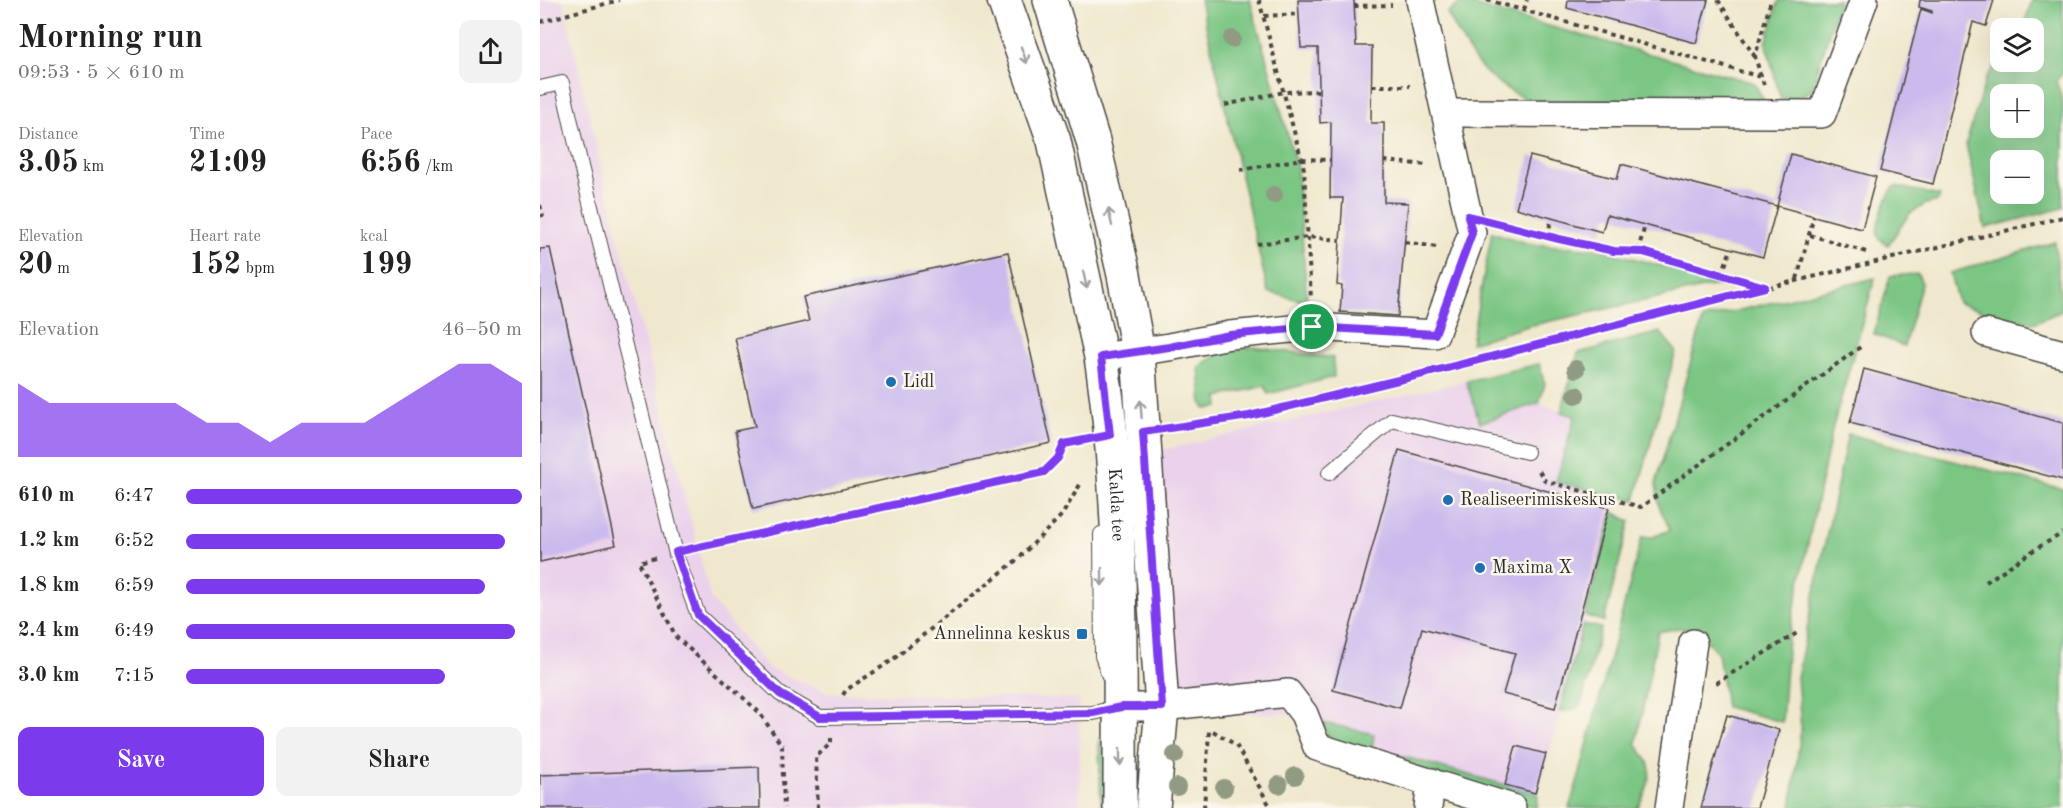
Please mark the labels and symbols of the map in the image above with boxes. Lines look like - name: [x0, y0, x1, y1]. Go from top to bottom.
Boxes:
- one-way arrow: [1019, 45, 1030, 64]
- one-way arrow: [1104, 207, 1116, 226]
- one-way arrow: [1079, 270, 1091, 289]
- pin: [1286, 301, 1337, 352]
- place label: Lidl: [903, 373, 934, 391]
- marker: Lidl: [884, 375, 898, 389]
- one-way arrow: [1136, 399, 1147, 419]
- street label: Kalda tee: [1105, 467, 1127, 542]
- place label: Realiseerimiskeskus: [1460, 491, 1616, 509]
- marker: Realiseerimiskeskus: [1441, 493, 1455, 507]
- place label: Maxima X: [1492, 559, 1572, 577]
- marker: Maxima X: [1473, 561, 1487, 575]
- one-way arrow: [1096, 566, 1108, 586]
- place label: Annelinna keskus: [933, 625, 1070, 643]
- marker: Annelinna keskus: [1075, 627, 1089, 641]
- one-way arrow: [1114, 747, 1126, 767]

